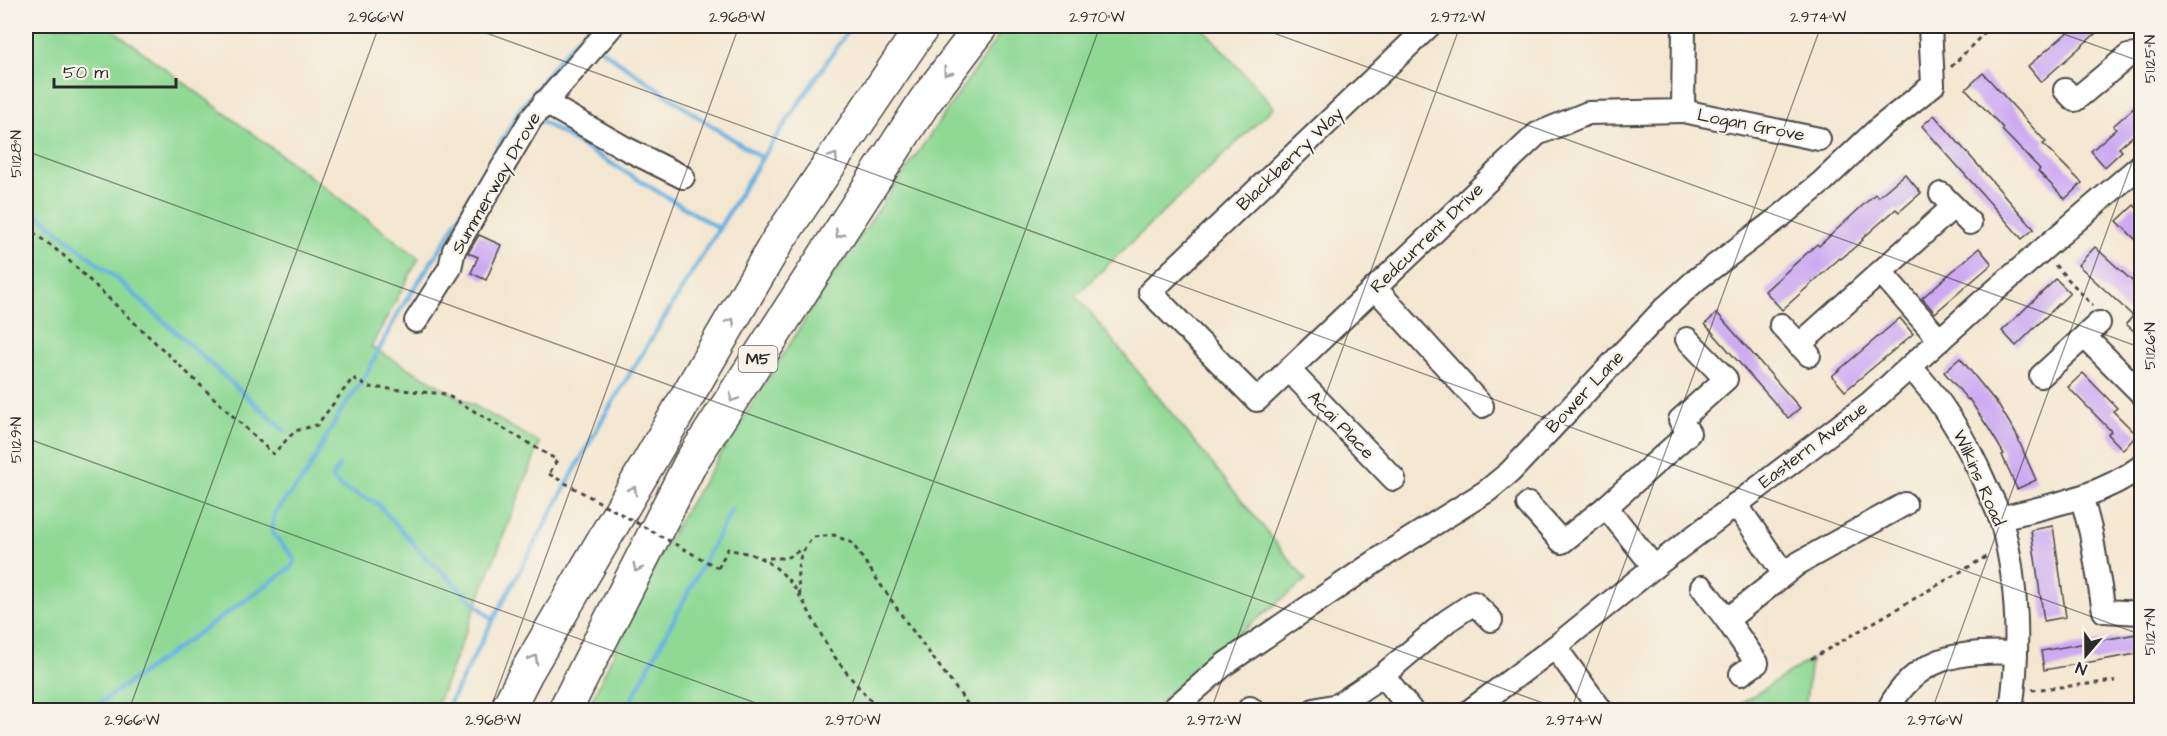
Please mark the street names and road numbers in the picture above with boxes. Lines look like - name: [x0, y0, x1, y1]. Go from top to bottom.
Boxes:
- street label: Blackberry Way: [1231, 101, 1350, 217]
- street label: Logan Grove: [1695, 102, 1807, 149]
- street label: Summerway Drove: [445, 107, 548, 259]
- street label: Redcurrent Drive: [1365, 177, 1489, 299]
- street label: Bower Lane: [1540, 345, 1630, 439]
- road number: M5: [738, 346, 777, 372]
- street label: Acai Place: [1302, 385, 1380, 465]
- street label: Eastern Avenue: [1753, 396, 1873, 494]
- street label: Wilkins Road: [1947, 426, 2011, 530]

